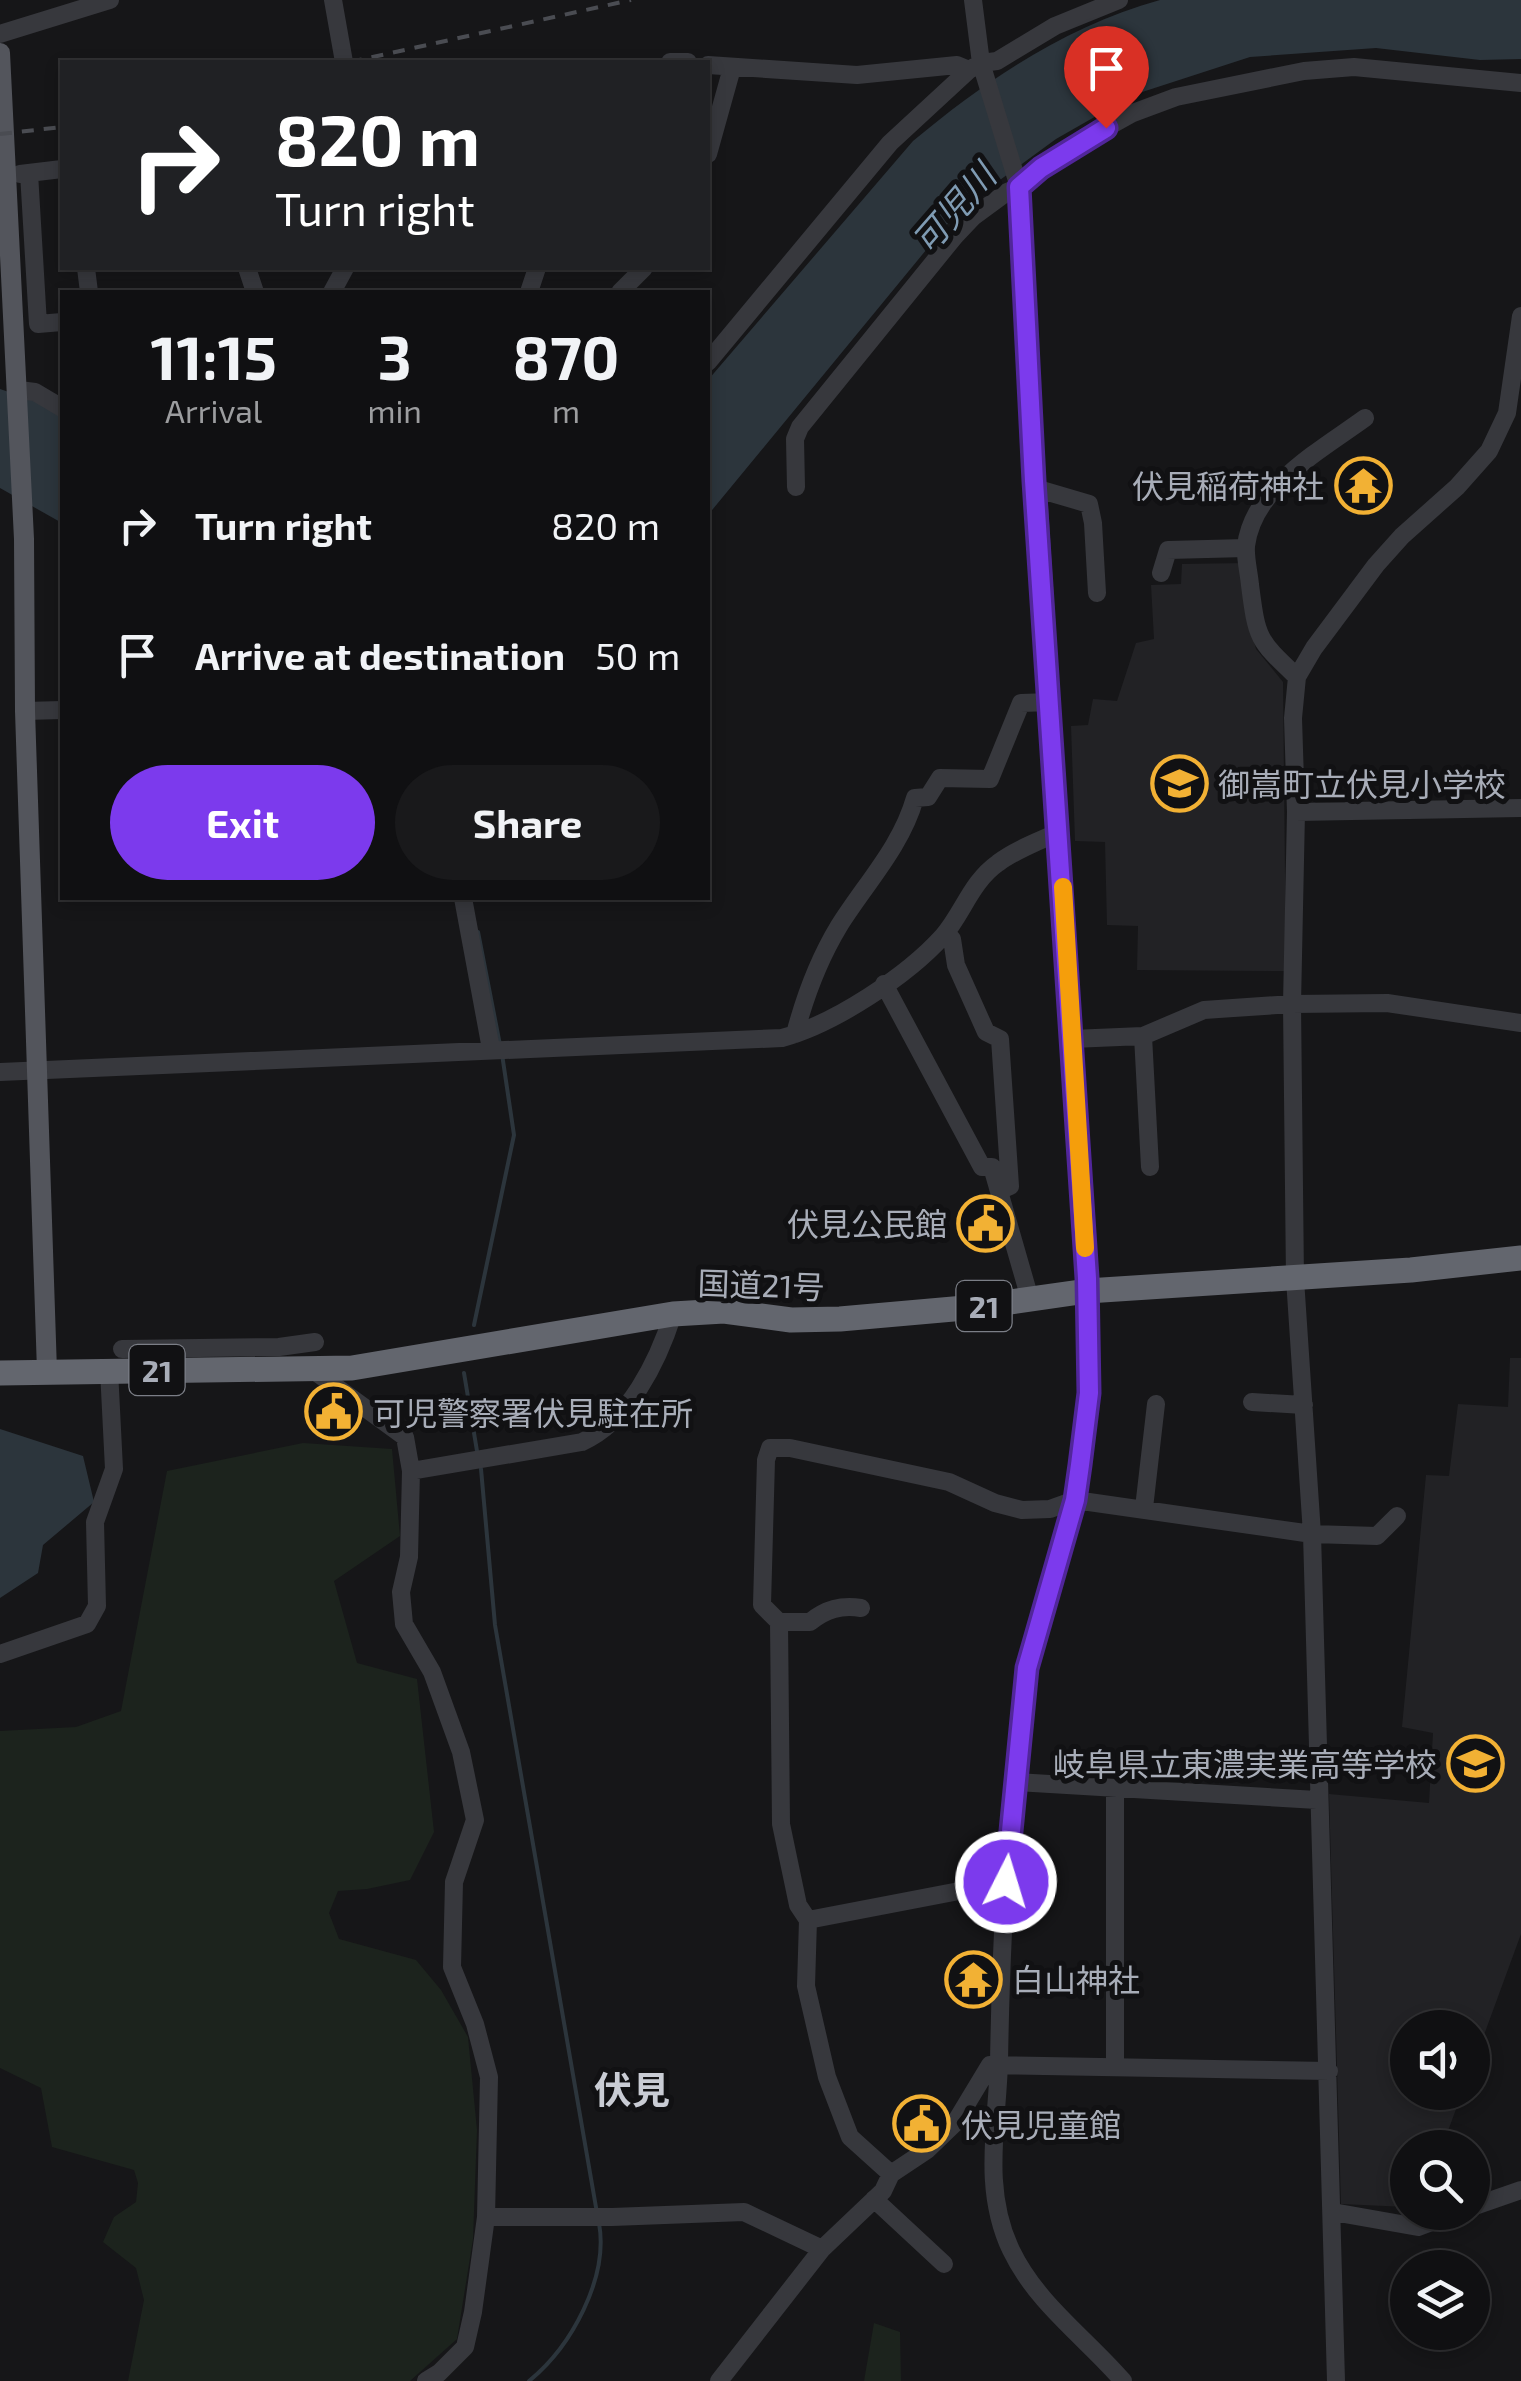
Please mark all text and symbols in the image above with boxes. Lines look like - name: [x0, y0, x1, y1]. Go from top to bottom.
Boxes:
- pin: [1064, 26, 1149, 129]
- icon: arrive: [1079, 41, 1134, 96]
- text: 820 m: [275, 96, 480, 180]
- icon: right: [110, 100, 240, 230]
- water label: 可児川: [903, 152, 1006, 261]
- text: Turn right: [275, 181, 475, 235]
- text: 11:15: [151, 320, 277, 392]
- text: 3: [378, 320, 412, 392]
- text: 870: [513, 320, 619, 392]
- text: Arrival: [165, 391, 262, 429]
- text: min: [367, 391, 422, 429]
- text: m: [552, 391, 580, 429]
- temple icon: 伏見稲荷神社: [1333, 455, 1393, 515]
- place label: 伏見稲荷神社: [1132, 466, 1324, 504]
- icon: right: [110, 498, 165, 553]
- text: Turn right: [195, 502, 372, 548]
- text: 820 m: [551, 502, 660, 548]
- icon: arrive: [110, 628, 165, 683]
- text: Arrive at destination: [195, 632, 565, 678]
- text: 50 m: [595, 632, 680, 678]
- school or university icon: 御嵩町立伏見小学校: [1149, 753, 1209, 813]
- place label: 御嵩町立伏見小学校: [1218, 764, 1506, 802]
- button: Exit: [110, 765, 375, 880]
- button: Share: [395, 765, 660, 880]
- public building icon: 伏見公民館: [956, 1193, 1016, 1253]
- place label: 伏見公民館: [787, 1204, 947, 1242]
- street label: 国道21号: [697, 1263, 825, 1305]
- road number: 21: [956, 1281, 1012, 1331]
- road number: 21: [130, 1345, 184, 1395]
- public building icon: 可児警察署伏見駐在所: [304, 1382, 364, 1442]
- place label: 可児警察署伏見駐在所: [373, 1393, 693, 1431]
- school or university icon: 岐阜県立東濃実業高等学校: [1446, 1733, 1506, 1793]
- place label: 岐阜県立東濃実業高等学校: [1053, 1744, 1437, 1782]
- position arrow: [954, 1830, 1058, 1934]
- temple icon: 白山神社: [943, 1949, 1003, 2009]
- place label: 白山神社: [1012, 1960, 1140, 1998]
- map controls: [1390, 2010, 1490, 2350]
- button: sound: [1390, 2010, 1490, 2110]
- district label: 伏見: [594, 2066, 670, 2112]
- public building icon: 伏見児童館: [892, 2094, 952, 2154]
- place label: 伏見児童館: [961, 2105, 1121, 2143]
- button: search: [1390, 2130, 1490, 2230]
- button: layers: [1390, 2250, 1490, 2350]

